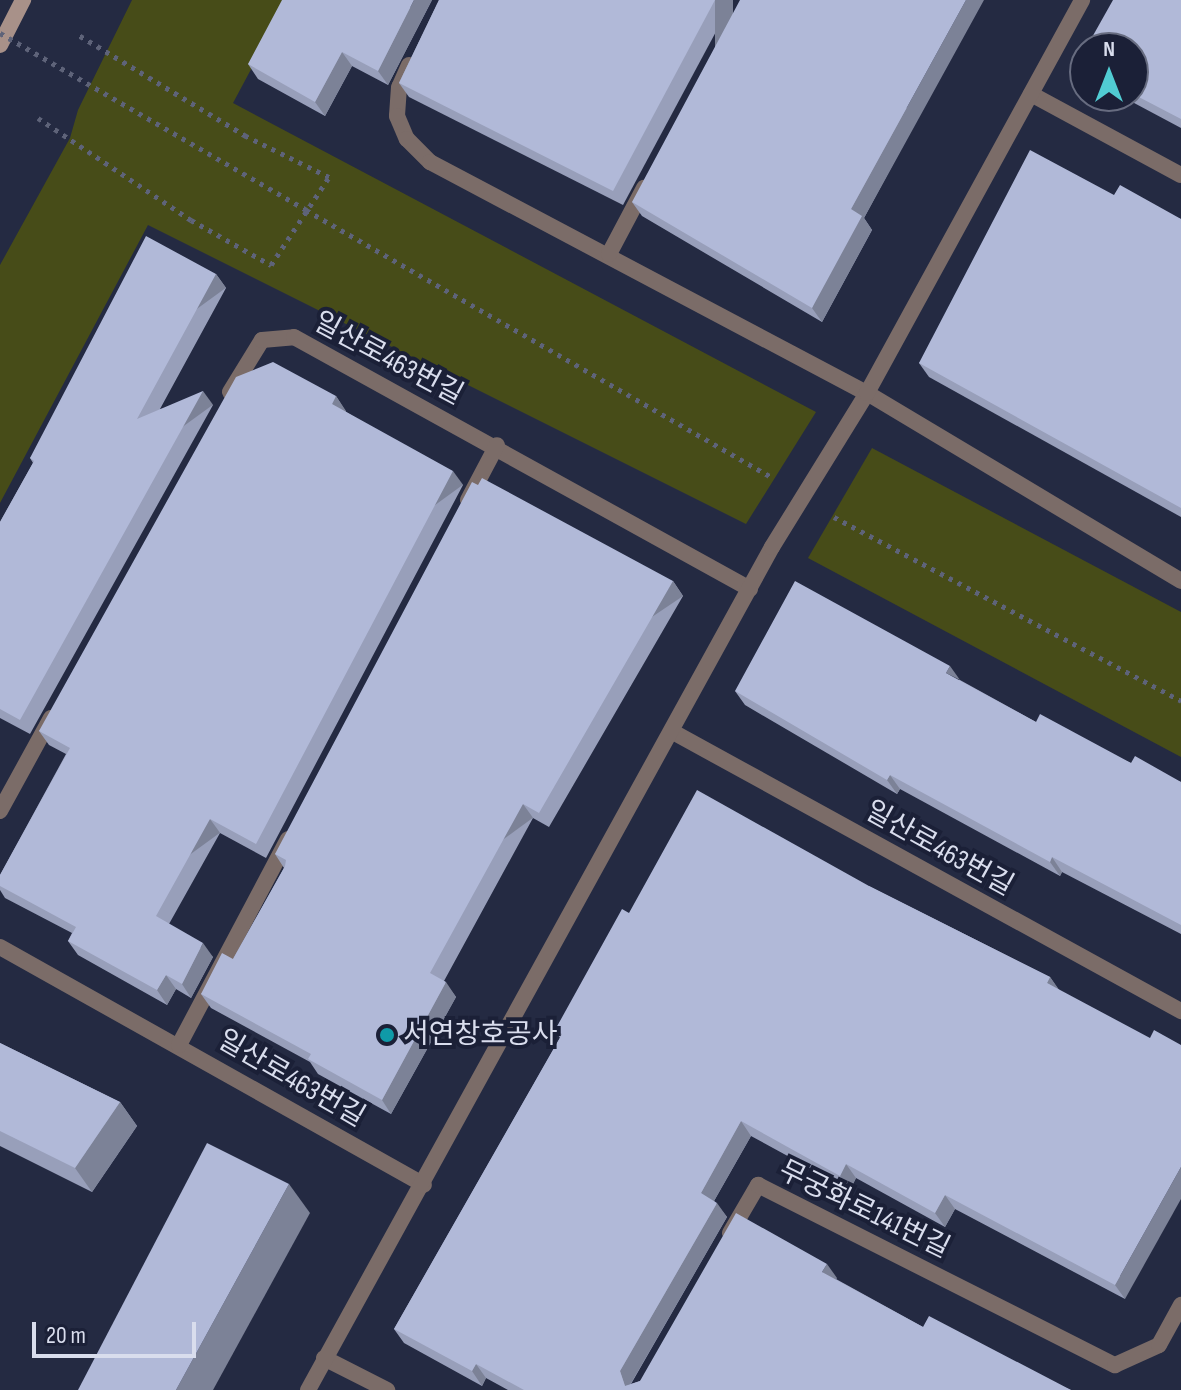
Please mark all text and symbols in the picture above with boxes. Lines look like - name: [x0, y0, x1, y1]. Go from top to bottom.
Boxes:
- north arrow: [1069, 32, 1149, 112]
- text: N: [1103, 36, 1115, 63]
- street label: 일산로463번길: [307, 306, 469, 412]
- street label: 일산로463번길: [859, 794, 1019, 904]
- place label: 서연창호공사: [403, 1018, 558, 1052]
- street label: 일산로463번길: [211, 1023, 371, 1135]
- marker: 서연창호공사: [378, 1026, 396, 1044]
- street label: 무궁화로141번길: [773, 1154, 955, 1266]
- scale bar: [36, 1306, 200, 1356]
- text: 20 m: [46, 1321, 86, 1350]

